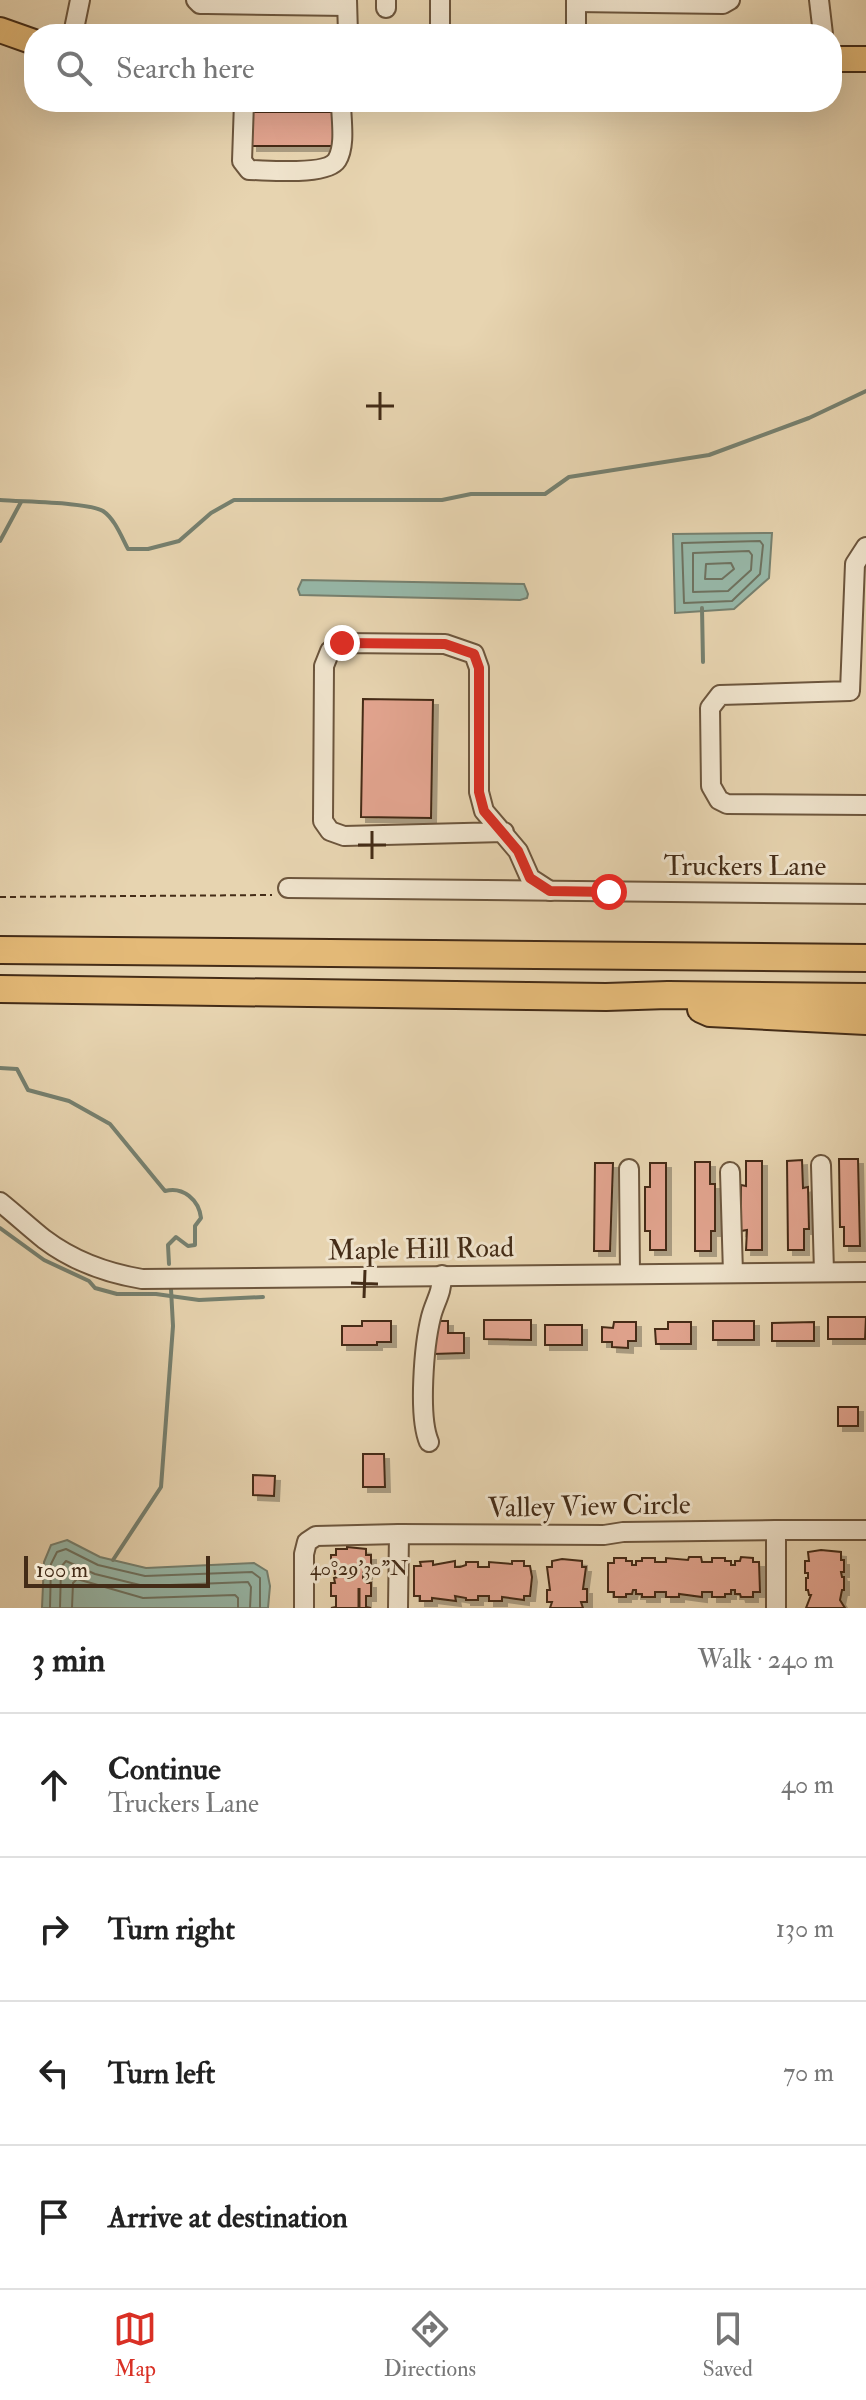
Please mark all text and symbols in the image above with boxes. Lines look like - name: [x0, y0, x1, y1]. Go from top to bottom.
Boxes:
- search box: [24, 24, 842, 112]
- icon: search: [52, 46, 96, 90]
- text: Search here: [116, 50, 255, 87]
- route end: [324, 625, 360, 661]
- street label: Truckers Lane: [664, 849, 827, 884]
- route start: [591, 874, 627, 910]
- street label: Maple Hill Road: [328, 1230, 515, 1269]
- street label: Valley View Circle: [487, 1487, 691, 1526]
- scale bar: [24, 1552, 210, 1588]
- text: 100 m: [36, 1556, 88, 1584]
- text: 40°29'30"N: [310, 1556, 408, 1581]
- text: 3 min: [32, 1639, 105, 1682]
- text: Walk · 240 m: [698, 1644, 834, 1676]
- text: Continue: [108, 1751, 221, 1788]
- icon: ahead: [32, 1763, 76, 1807]
- text: 40 m: [781, 1769, 834, 1801]
- text: Truckers Lane: [108, 1788, 259, 1820]
- icon: right: [32, 1907, 76, 1951]
- text: Turn right: [108, 1911, 235, 1948]
- text: 130 m: [776, 1913, 834, 1945]
- icon: left: [32, 2051, 76, 2095]
- text: Turn left: [108, 2055, 215, 2092]
- text: 70 m: [783, 2057, 834, 2089]
- icon: arrive: [32, 2195, 76, 2239]
- text: Arrive at destination: [108, 2199, 348, 2236]
- tab: Map: [113, 2307, 157, 2383]
- tab: Directions: [384, 2307, 476, 2383]
- tab: Saved: [703, 2307, 753, 2383]

